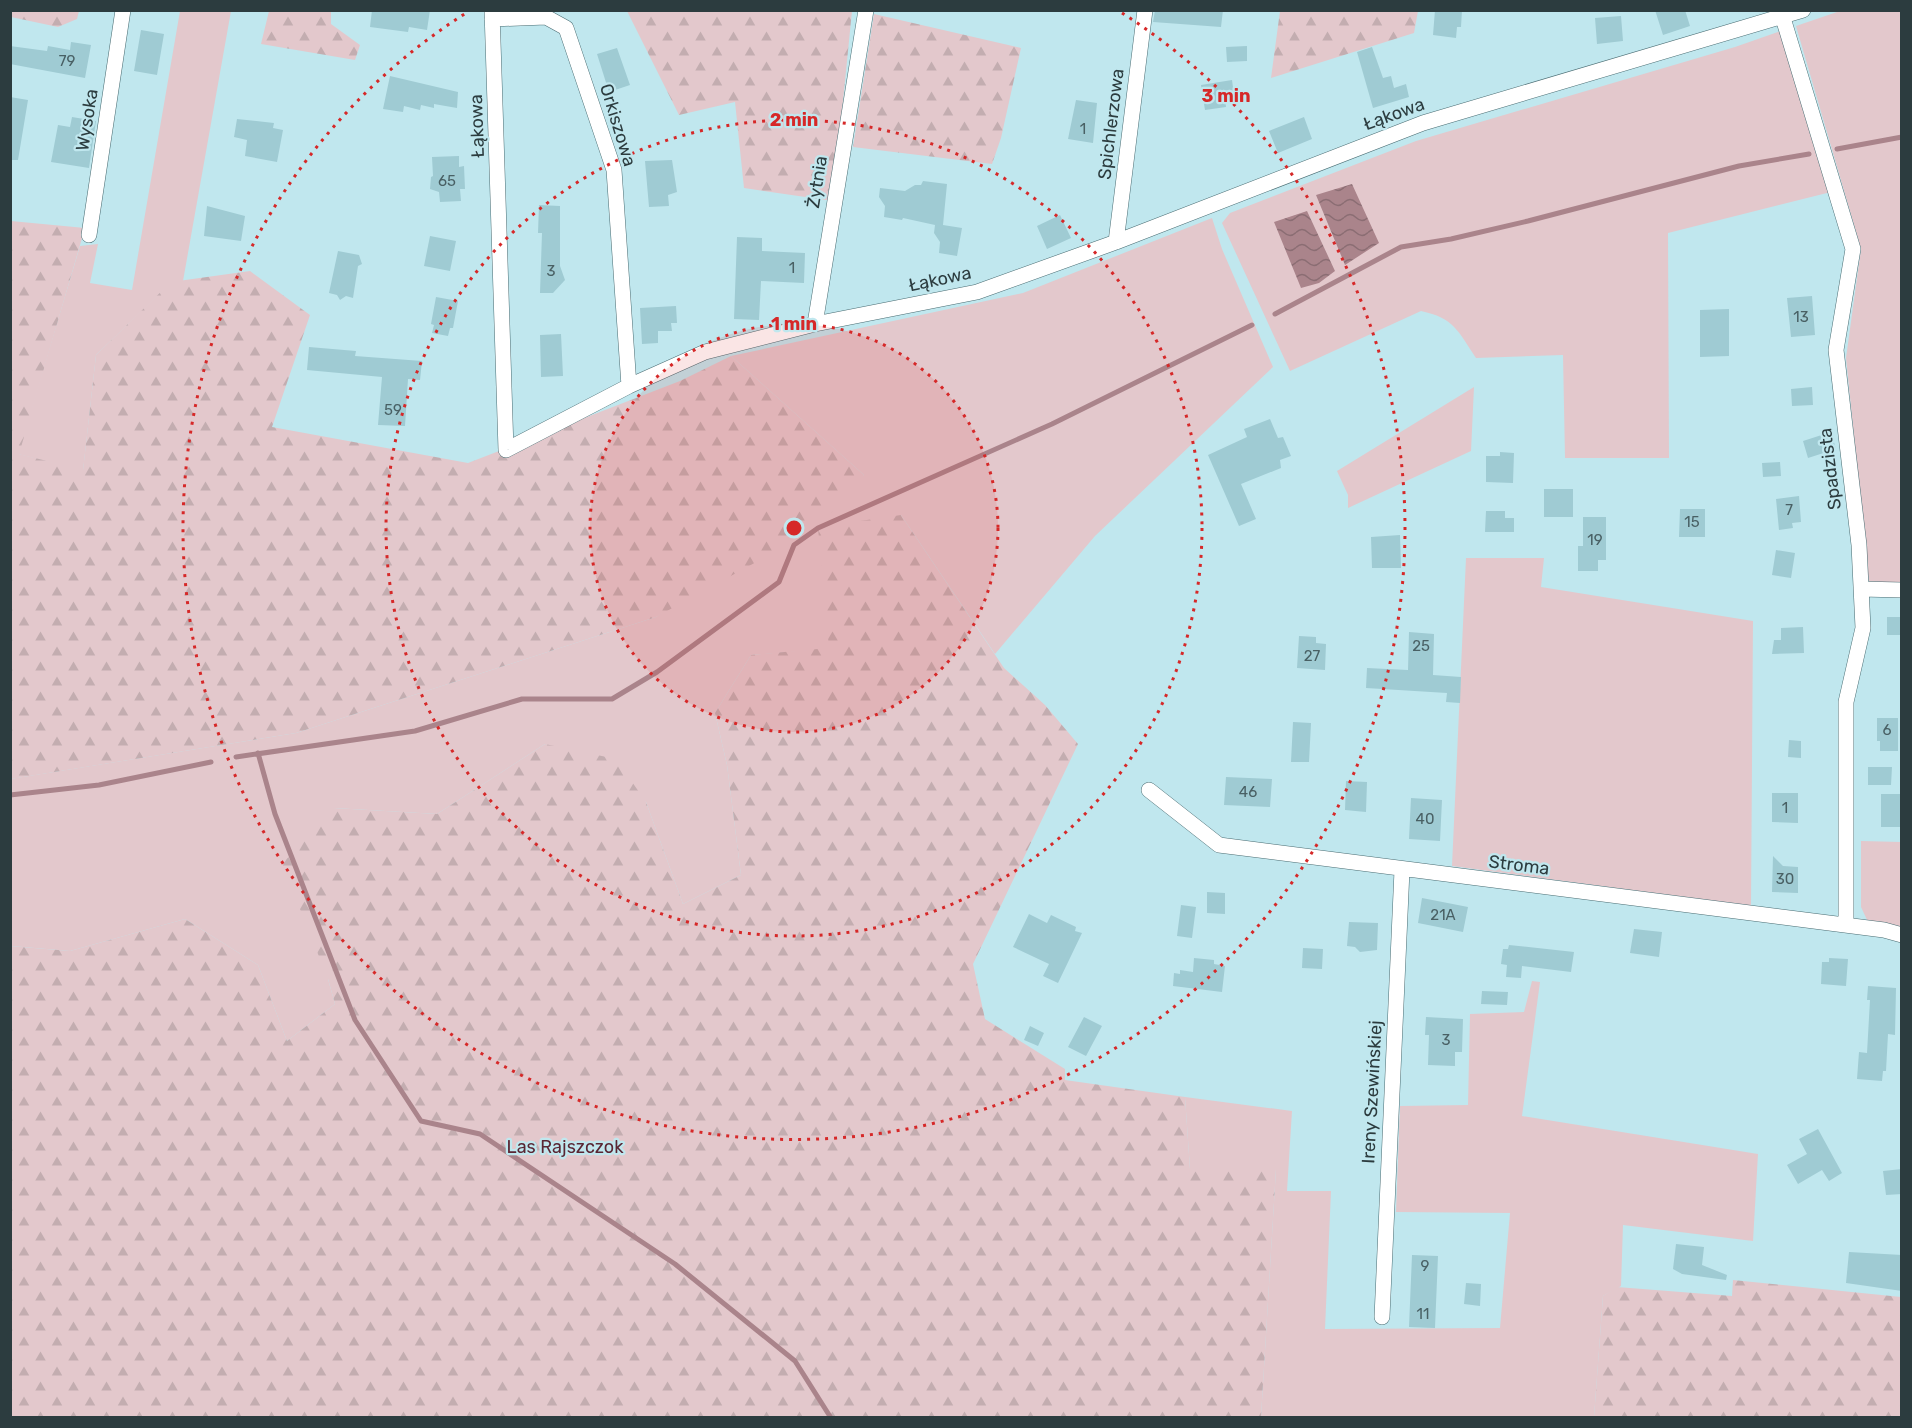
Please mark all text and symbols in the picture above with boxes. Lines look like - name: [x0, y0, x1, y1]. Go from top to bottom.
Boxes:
- house number: 79: [59, 52, 75, 70]
- street label: Spichlerzowa: [1093, 67, 1129, 181]
- street label: Orkiszowa: [595, 81, 641, 169]
- text: 3 min: [1202, 85, 1250, 107]
- street label: Wysoka: [71, 87, 103, 153]
- street label: Łąkowa: [1361, 93, 1427, 135]
- street label: Łąkowa: [465, 94, 489, 158]
- text: 2 min: [770, 109, 818, 131]
- house number: 1: [1080, 120, 1086, 138]
- street label: Żytnia: [802, 154, 832, 210]
- house number: 65: [438, 172, 456, 190]
- house number: 1: [789, 259, 795, 277]
- house number: 3: [546, 262, 556, 280]
- street label: Łąkowa: [907, 262, 973, 296]
- house number: 13: [1793, 308, 1809, 326]
- text: 1 min: [771, 313, 817, 335]
- house number: 59: [384, 401, 402, 419]
- street label: Spadzista: [1814, 427, 1846, 511]
- house number: 7: [1785, 501, 1793, 519]
- house number: 15: [1684, 513, 1700, 531]
- centre of rings: [784, 518, 804, 538]
- house number: 19: [1587, 531, 1603, 549]
- house number: 25: [1412, 637, 1430, 655]
- house number: 27: [1304, 647, 1321, 665]
- house number: 6: [1882, 721, 1892, 739]
- house number: 46: [1239, 783, 1257, 801]
- house number: 1: [1782, 799, 1788, 817]
- house number: 40: [1416, 810, 1434, 828]
- street label: Stroma: [1487, 850, 1551, 880]
- house number: 30: [1776, 870, 1794, 888]
- house number: 21A: [1430, 906, 1456, 924]
- street label: Ireny Szewińskiej: [1357, 1020, 1387, 1164]
- house number: 3: [1441, 1031, 1451, 1049]
- park label: Las Rajszczok: [507, 1136, 624, 1158]
- house number: 9: [1421, 1257, 1430, 1275]
- house number: 11: [1417, 1305, 1429, 1323]

